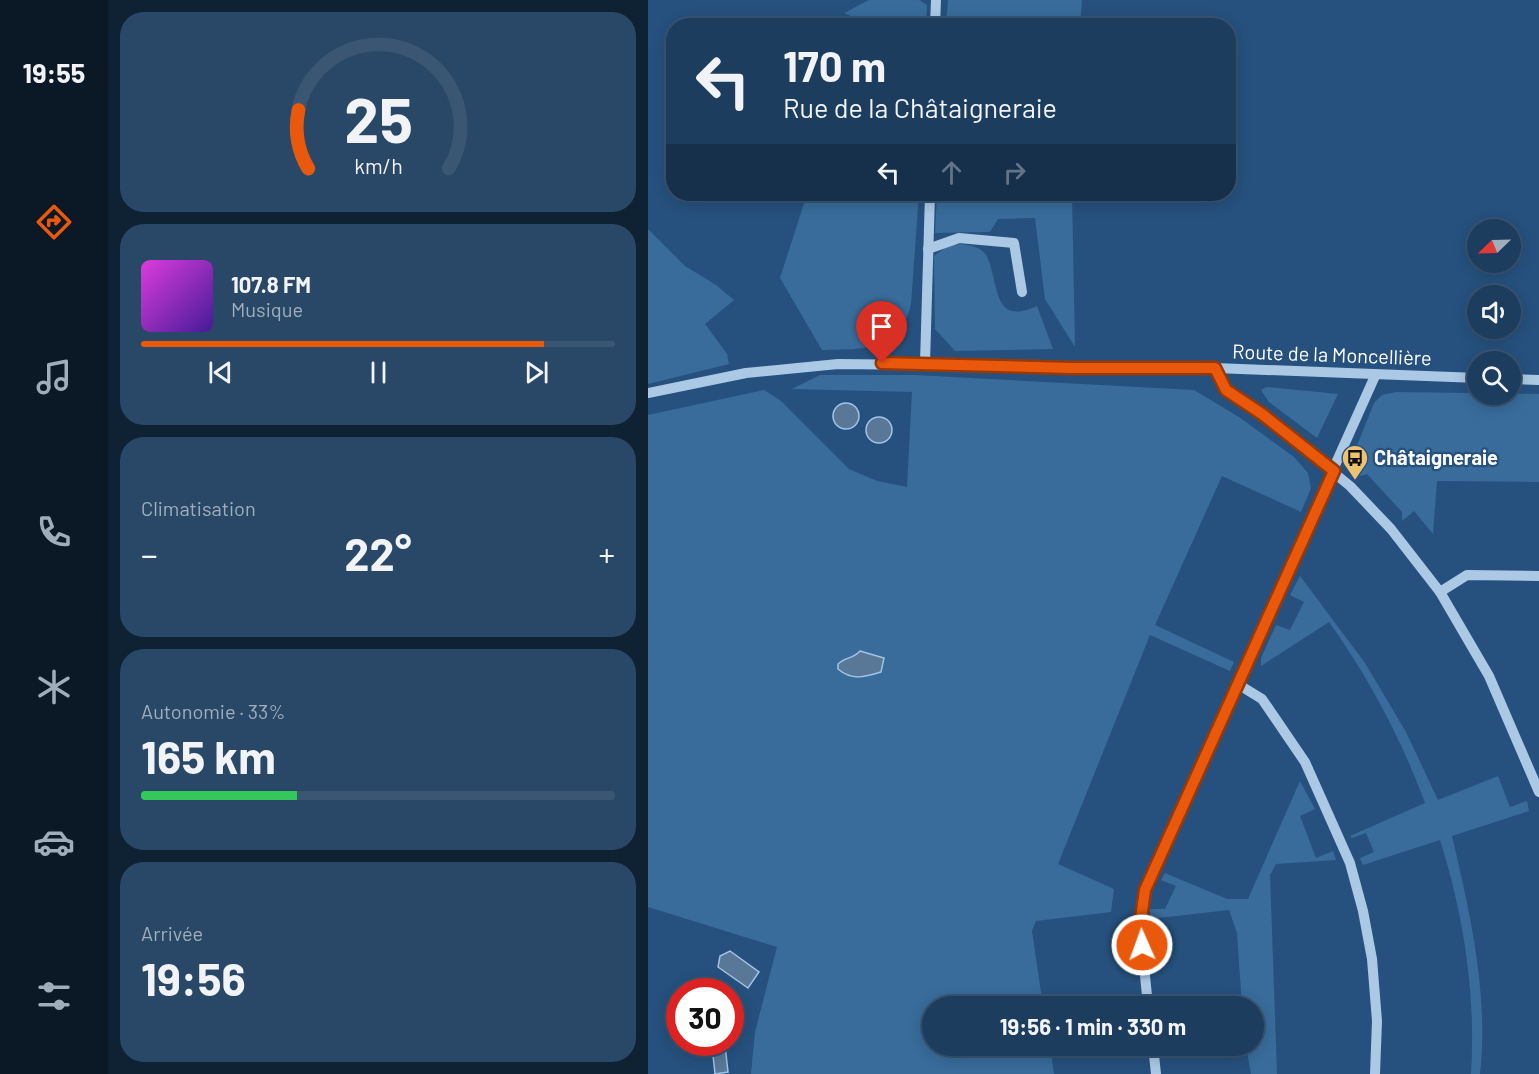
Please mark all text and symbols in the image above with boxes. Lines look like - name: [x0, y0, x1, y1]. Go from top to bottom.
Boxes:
- text: 170 m: [783, 40, 886, 90]
- icon: left: [684, 42, 762, 120]
- text: 19:55: [23, 56, 85, 88]
- text: 25: [344, 81, 412, 155]
- text: Rue de la Châtaigneraie: [783, 91, 1057, 123]
- text: km/h: [354, 154, 402, 179]
- icon: left: [872, 156, 905, 189]
- icon: ahead: [935, 156, 968, 189]
- icon: right: [998, 156, 1031, 189]
- icon: directions: [33, 201, 75, 243]
- north arrow: [1467, 219, 1521, 273]
- map controls: [1467, 219, 1521, 405]
- text: 107.8 FM: [231, 271, 311, 297]
- button: sound: [1467, 285, 1521, 339]
- text: Musique: [231, 297, 303, 321]
- pin: [856, 301, 907, 363]
- icon: arrive: [865, 310, 898, 343]
- street label: Route de la Moncellière: [1232, 339, 1432, 369]
- button: search: [1467, 351, 1521, 405]
- icon: music: [33, 356, 75, 398]
- icon: previous: [204, 356, 237, 389]
- icon: pause: [362, 356, 395, 389]
- icon: next: [520, 356, 553, 389]
- bus stop icon: Châtaigneraie: [1340, 443, 1370, 481]
- place label: Châtaigneraie: [1374, 445, 1498, 469]
- text: Climatisation: [141, 496, 256, 520]
- icon: phone: [33, 511, 75, 553]
- text: 22°: [344, 526, 412, 580]
- text: −: [141, 534, 158, 574]
- text: +: [598, 534, 615, 574]
- icon: climate: [33, 666, 75, 708]
- text: Autonomie · 33%: [141, 699, 285, 723]
- text: 165 km: [141, 729, 276, 783]
- icon: car: [33, 821, 75, 863]
- position arrow: [1110, 913, 1174, 977]
- text: Arrivée: [141, 921, 203, 945]
- text: 19:56: [141, 951, 246, 1005]
- icon: filters: [33, 975, 75, 1017]
- speed limit sign: 30: [666, 978, 744, 1056]
- text: 19:56 · 1 min · 330 m: [1000, 1013, 1186, 1039]

